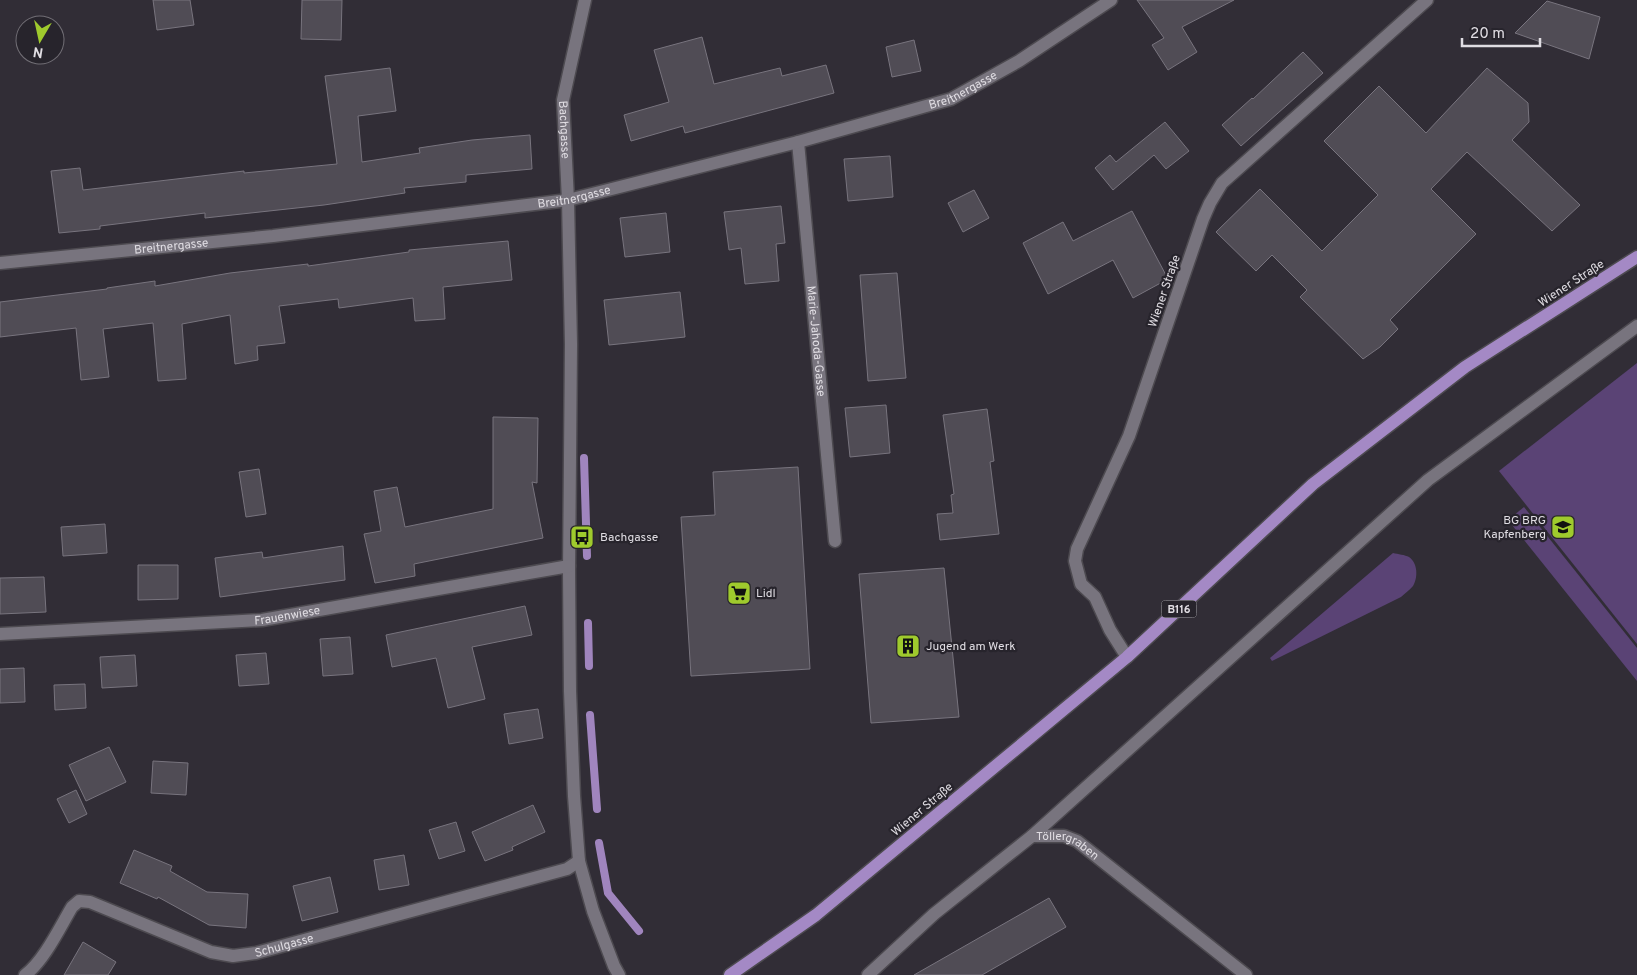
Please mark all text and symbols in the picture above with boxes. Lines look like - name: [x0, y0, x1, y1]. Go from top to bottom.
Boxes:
- north arrow: [15, 15, 65, 65]
- scale bar: [1462, 15, 1540, 47]
- text: 20 m: [1470, 25, 1505, 44]
- text: N: [32, 42, 45, 61]
- street label: Breitnergasse: [927, 68, 1000, 114]
- street label: Bachgasse: [554, 100, 573, 159]
- street label: Breitnergasse: [537, 183, 613, 213]
- street label: Breitnergasse: [133, 235, 209, 259]
- street label: Wiener Straße: [1145, 253, 1185, 330]
- street label: Wiener Straße: [1535, 257, 1608, 311]
- street label: Marie-Jahoda-Gasse: [802, 285, 829, 397]
- place label: BG BRG Kapfenberg: [1483, 513, 1546, 543]
- school or university icon: BG BRG Kapfenberg: [1550, 514, 1576, 540]
- bus stop icon: Bachgasse: [569, 524, 595, 550]
- place label: Bachgasse: [600, 530, 658, 546]
- supermarket icon: Lidl: [726, 580, 752, 606]
- place label: Lidl: [756, 586, 776, 602]
- road number: B116: [1162, 600, 1196, 618]
- street label: Frauenwiese: [254, 603, 322, 629]
- building icon: Jugend am Werk: [895, 633, 921, 659]
- place label: Jugend am Werk: [926, 639, 1016, 655]
- street label: Wiener Straße: [889, 779, 957, 840]
- street label: Töllergraben: [1036, 829, 1102, 864]
- street label: Schulgasse: [253, 931, 316, 962]

